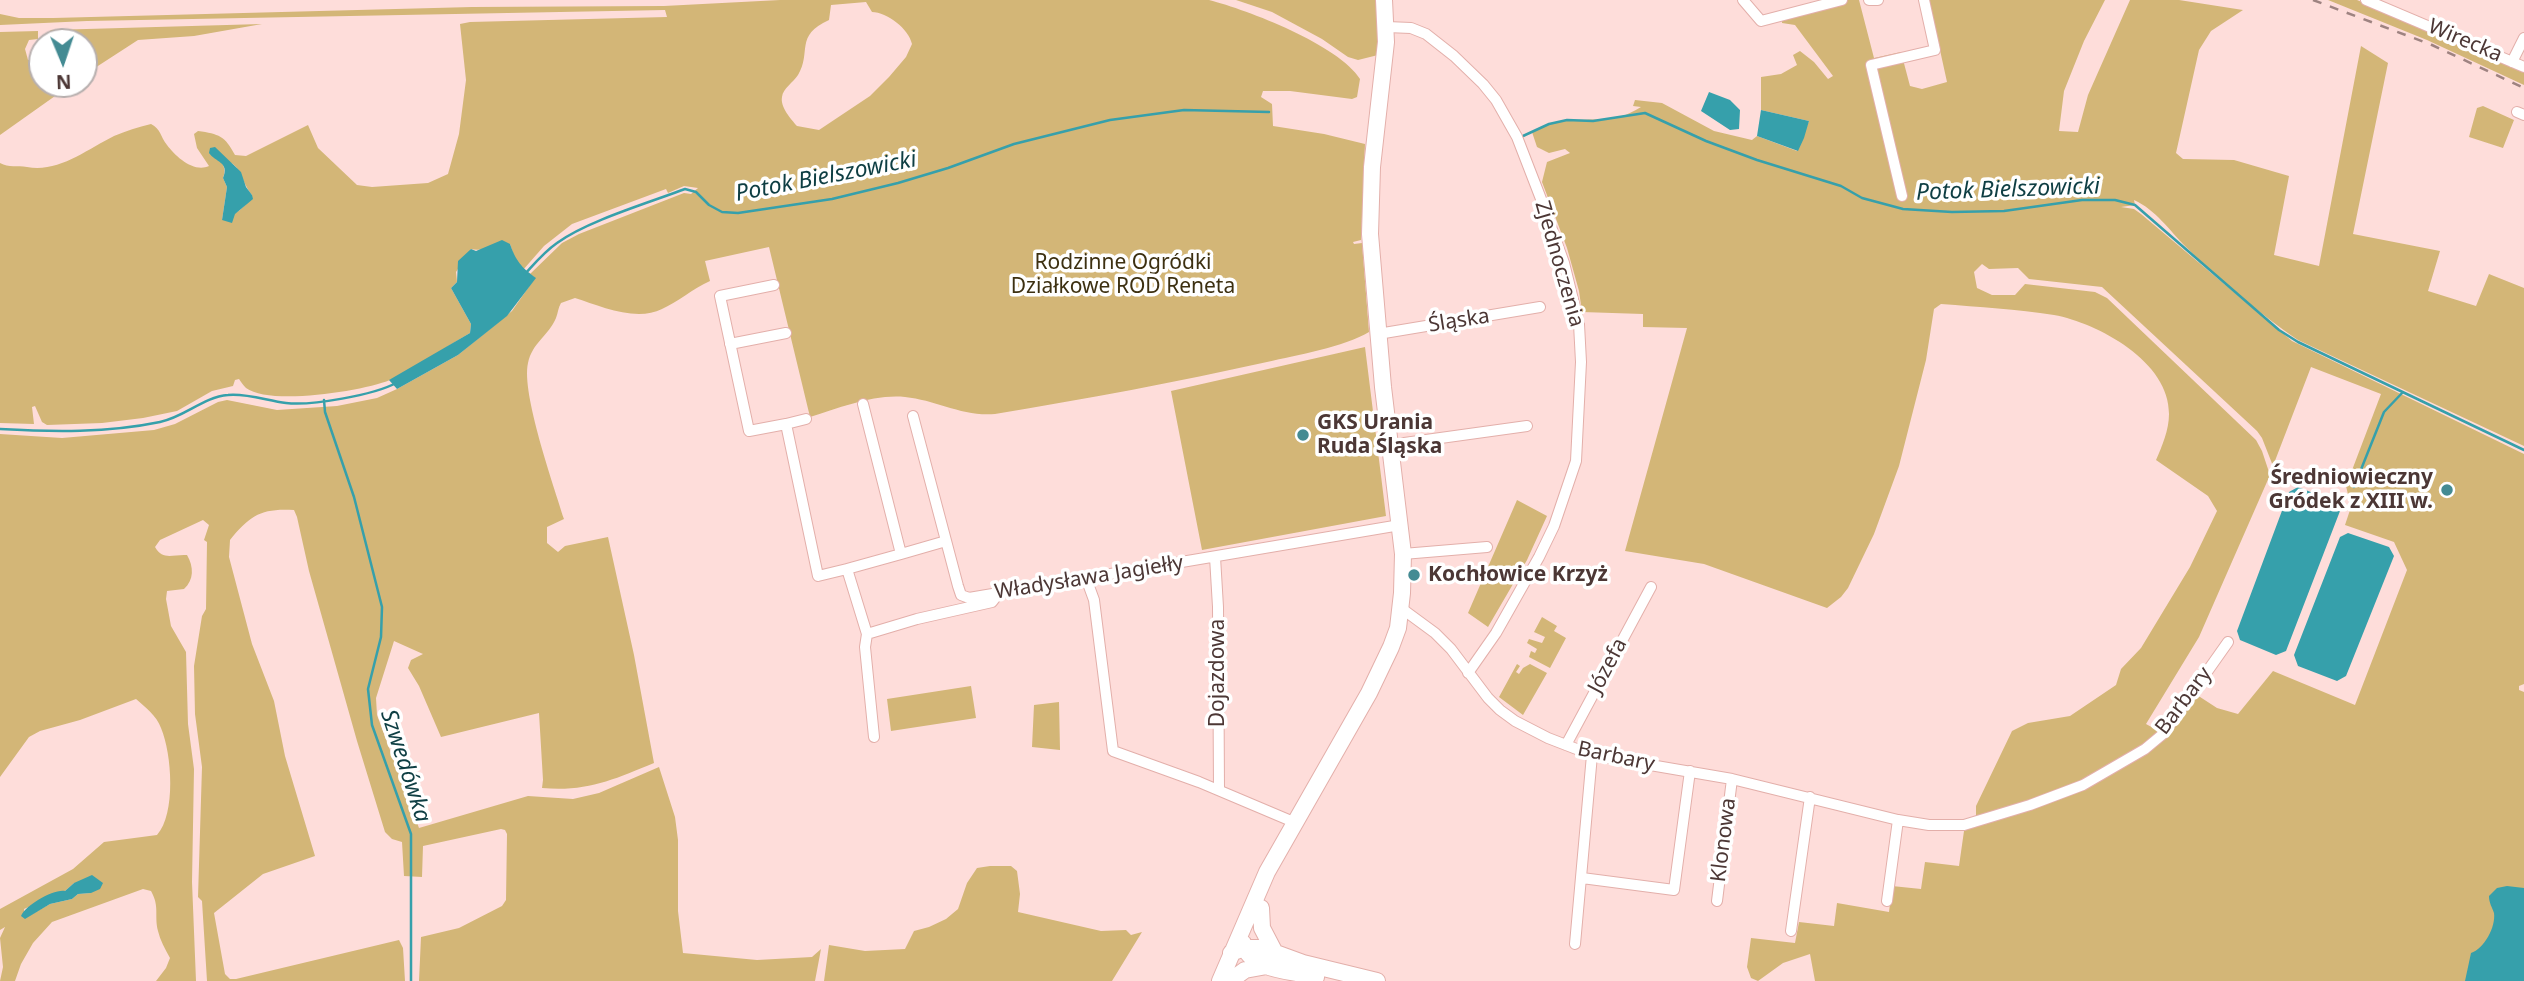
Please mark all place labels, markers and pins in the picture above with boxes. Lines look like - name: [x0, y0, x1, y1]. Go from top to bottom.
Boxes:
- place label: GKS Urania Ruda Śląska: [1317, 410, 1442, 460]
- marker: GKS Urania Ruda Śląska: [1295, 427, 1311, 443]
- place label: Średniowieczny Gródek z XIII w.: [2269, 465, 2433, 515]
- marker: Średniowieczny Gródek z XIII w.: [2439, 482, 2455, 498]
- place label: Kochłowice Krzyż: [1428, 562, 1608, 588]
- marker: Kochłowice Krzyż: [1406, 567, 1422, 583]

